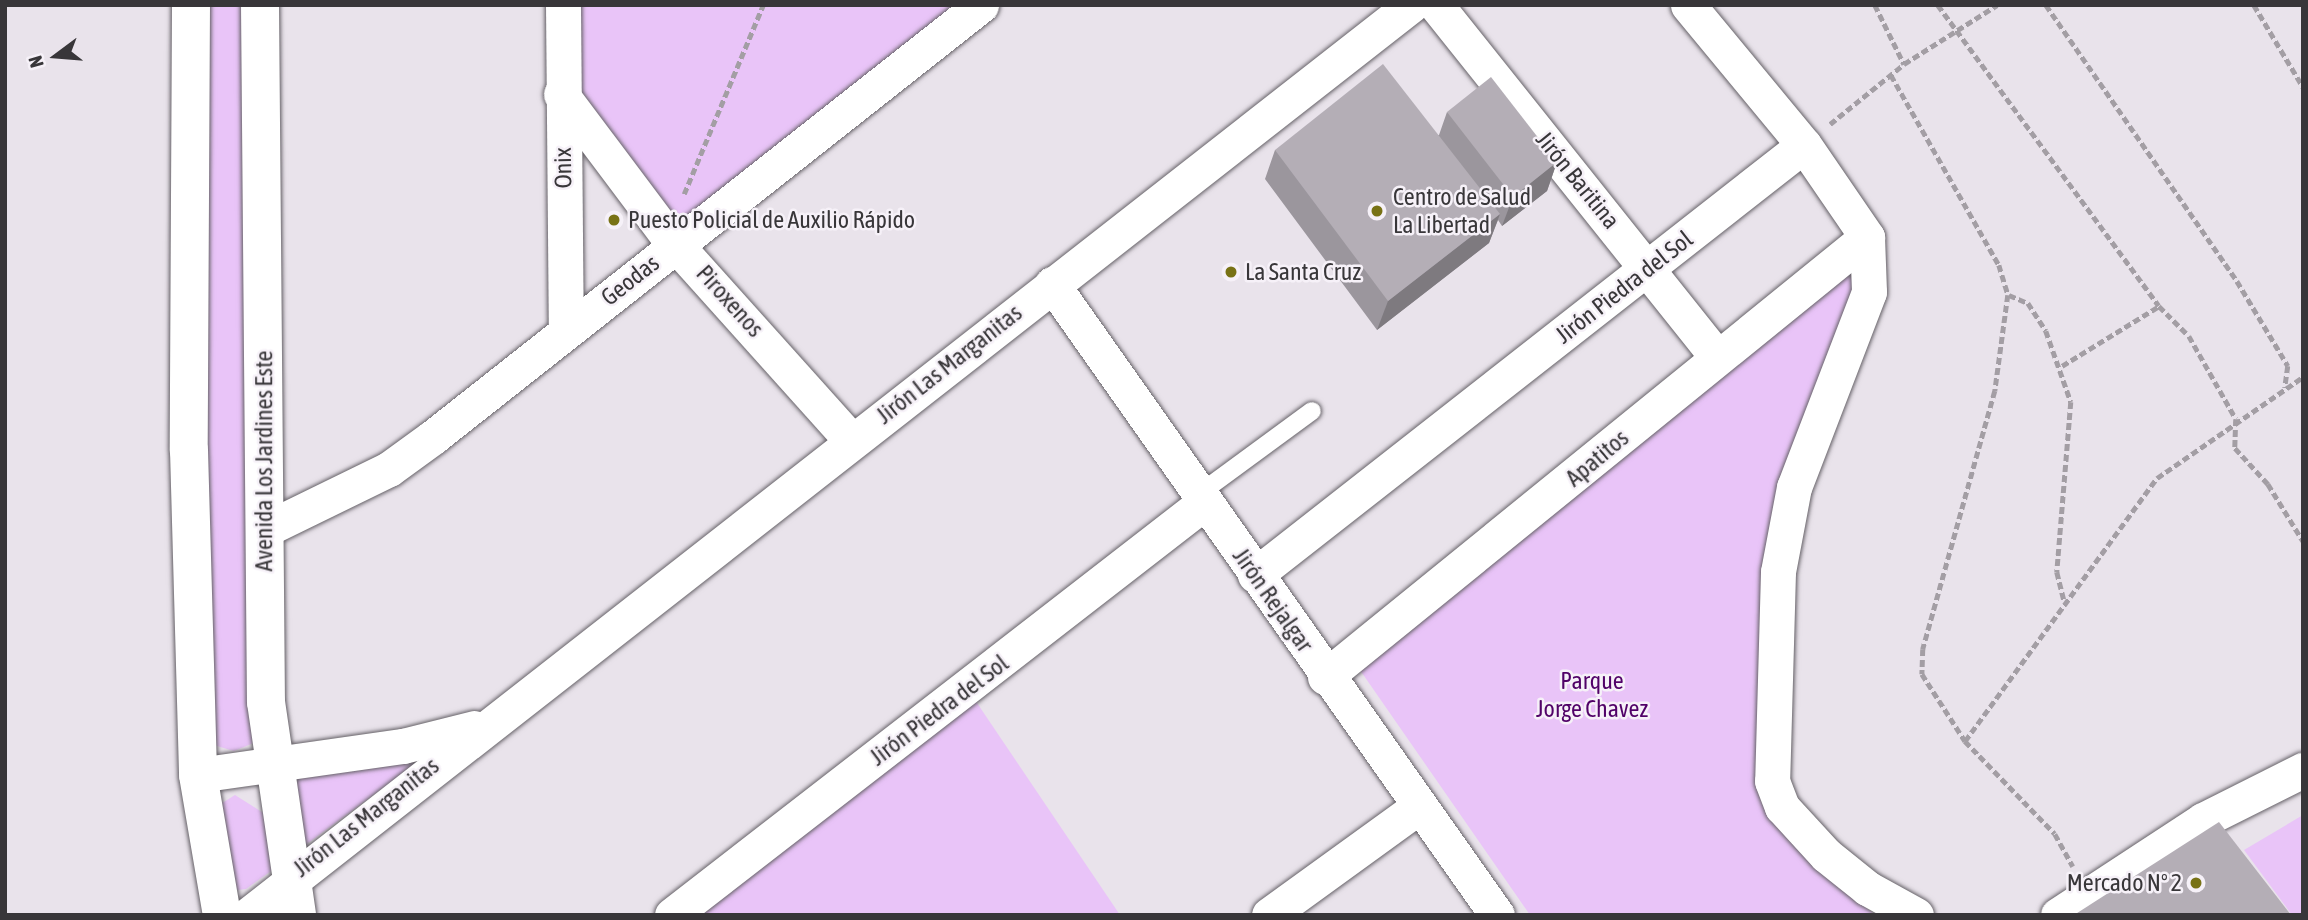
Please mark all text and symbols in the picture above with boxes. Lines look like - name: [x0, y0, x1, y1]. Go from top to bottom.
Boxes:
- north arrow: [21, 21, 91, 91]
- text: N: [24, 53, 48, 70]
- street label: Jirón Baritina: [1530, 126, 1626, 234]
- street label: Onix: [548, 147, 578, 189]
- place label: Centro de Salud La Libertad: [1393, 183, 1531, 239]
- marker: Centro de Salud La Libertad: [1367, 201, 1387, 221]
- place label: Puesto Policial de Auxilio Rápido: [628, 206, 915, 234]
- marker: Puesto Policial de Auxilio Rápido: [606, 212, 622, 228]
- street label: Jirón Piedra del Sol: [1550, 225, 1698, 349]
- street label: Geodas: [595, 248, 665, 312]
- place label: La Santa Cruz: [1245, 258, 1361, 286]
- street label: Piroxenos: [690, 259, 770, 343]
- marker: La Santa Cruz: [1223, 264, 1239, 280]
- street label: Jirón Las Marganitas: [870, 298, 1028, 430]
- street label: Avenida Los Jardines Este: [250, 351, 278, 571]
- street label: Apatitos: [1560, 423, 1634, 493]
- street label: Jirón Rejalgar: [1227, 543, 1319, 657]
- street label: Jirón Piedra del Sol: [864, 649, 1014, 771]
- park label: Parque Jorge Chavez: [1536, 667, 1648, 723]
- street label: Jirón Las Marganitas: [287, 751, 445, 883]
- place label: Mercado Nº 2: [2067, 869, 2182, 897]
- marker: Mercado Nº 2: [2188, 875, 2204, 891]

